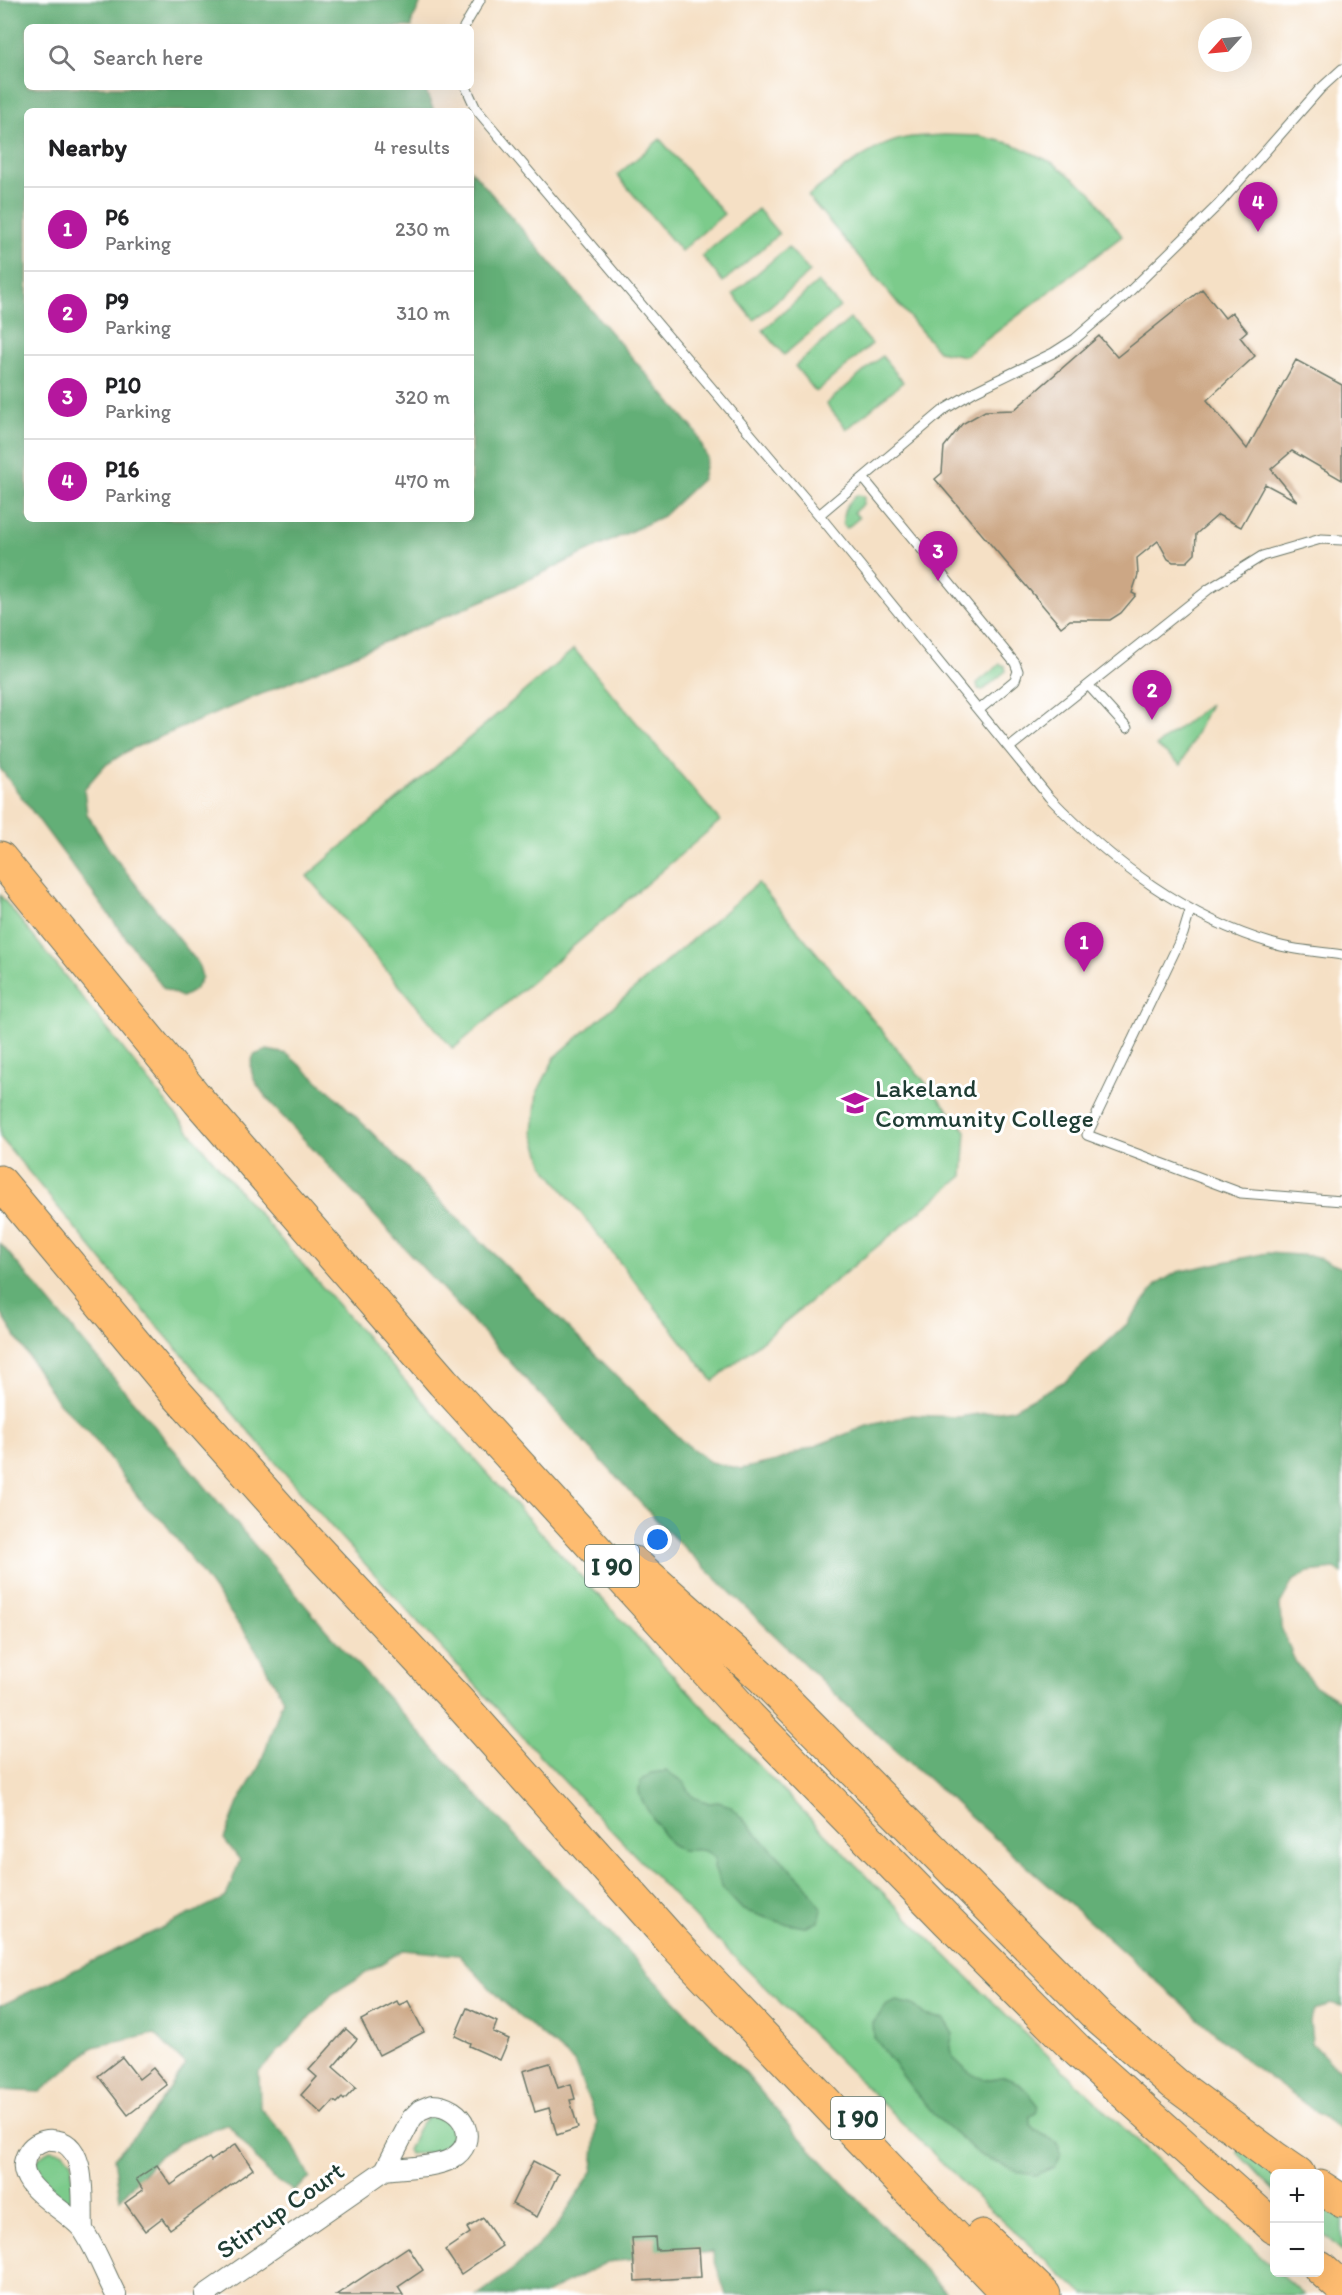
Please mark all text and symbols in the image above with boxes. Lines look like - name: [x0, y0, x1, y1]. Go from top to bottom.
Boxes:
- north arrow: [1198, 18, 1252, 72]
- search box: [24, 24, 474, 90]
- icon: search: [45, 41, 78, 74]
- text: Search here: [93, 44, 203, 71]
- text: Nearby: [48, 131, 127, 163]
- text: 4 results: [374, 135, 450, 159]
- pin: 4: [1238, 182, 1278, 232]
- text: P6: [105, 204, 129, 231]
- text: 1: [63, 217, 72, 241]
- text: 230 m: [395, 217, 450, 241]
- text: Parking: [105, 231, 171, 255]
- text: P9: [105, 288, 129, 315]
- text: 2: [62, 301, 73, 325]
- text: 310 m: [396, 301, 450, 325]
- text: Parking: [105, 315, 171, 339]
- text: P10: [105, 372, 141, 399]
- text: 3: [62, 385, 73, 409]
- text: 320 m: [395, 385, 450, 409]
- text: Parking: [105, 399, 171, 423]
- text: P16: [105, 456, 139, 483]
- text: 4: [61, 469, 74, 493]
- text: 470 m: [394, 469, 450, 493]
- text: Parking: [105, 483, 171, 507]
- pin: 3: [918, 532, 958, 581]
- pin: 2: [1132, 670, 1172, 720]
- pin: 1: [1064, 922, 1104, 972]
- place label: Lakeland Community College: [875, 1072, 1094, 1134]
- school or university icon: Lakeland Community College: [840, 1088, 870, 1118]
- your location: [643, 1525, 672, 1554]
- road number: I 90: [585, 1545, 639, 1587]
- road number: I 90: [831, 2097, 885, 2139]
- street label: Stirrup Court: [210, 2154, 350, 2266]
- map controls: [1270, 2169, 1324, 2277]
- button: +: [1270, 2169, 1324, 2223]
- button: −: [1270, 2223, 1324, 2277]

